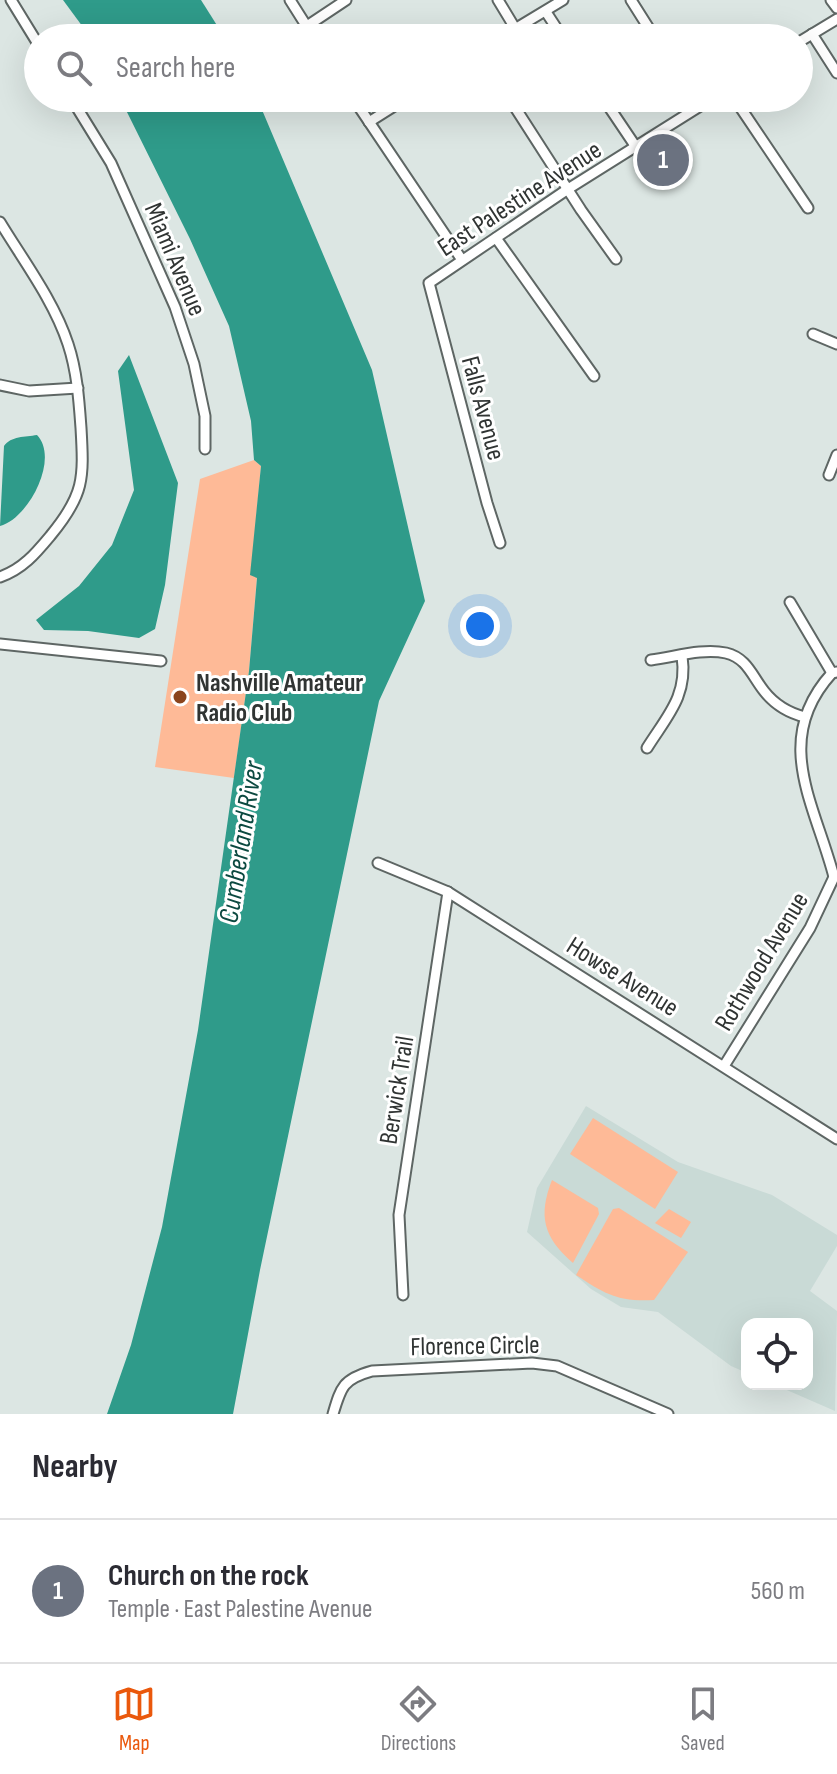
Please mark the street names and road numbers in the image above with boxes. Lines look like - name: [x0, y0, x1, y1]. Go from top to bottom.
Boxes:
- street label: East Palestine Avenue: [432, 135, 608, 264]
- street label: Miami Avenue: [137, 199, 212, 321]
- street label: Falls Avenue: [454, 353, 511, 464]
- street label: Rothwood Avenue: [709, 887, 816, 1037]
- street label: Howse Avenue: [561, 931, 684, 1024]
- street label: Berwick Trail: [374, 1034, 421, 1147]
- street label: Florence Circle: [410, 1330, 540, 1363]

